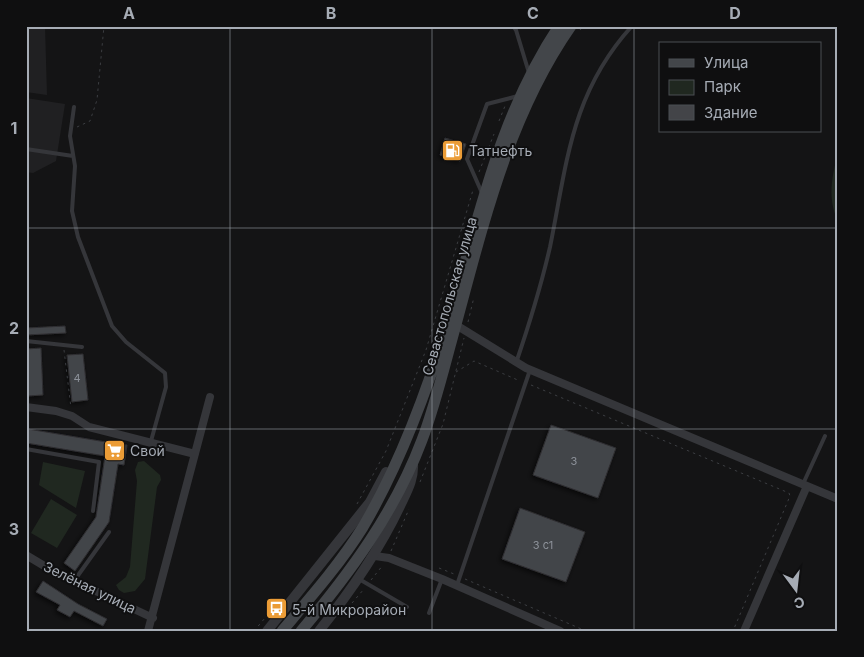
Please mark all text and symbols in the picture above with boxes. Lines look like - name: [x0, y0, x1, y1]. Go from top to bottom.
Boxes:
- text: A: [123, 3, 135, 23]
- text: B: [326, 3, 336, 23]
- text: C: [527, 3, 539, 23]
- text: D: [729, 3, 741, 23]
- legend: [659, 42, 822, 132]
- text: Улица: [704, 53, 748, 72]
- text: Парк: [704, 77, 741, 96]
- text: Здание: [704, 103, 758, 122]
- text: 1: [11, 118, 17, 138]
- fuel station icon: Татнефть: [441, 138, 465, 162]
- place label: Татнефть: [469, 142, 532, 159]
- street label: Севастопольская улица: [418, 215, 480, 377]
- text: 2: [9, 318, 19, 338]
- house number: 4: [73, 371, 81, 385]
- supermarket icon: Свой: [102, 438, 126, 462]
- place label: Свой: [130, 442, 165, 459]
- house number: 3: [571, 454, 578, 468]
- text: 3: [9, 519, 19, 539]
- house number: 3 с1: [533, 538, 553, 552]
- street label: Зелёная улица: [41, 557, 139, 617]
- north arrow: [772, 564, 822, 614]
- text: С: [792, 593, 807, 613]
- bus stop icon: 5-й Микрорайон: [264, 597, 288, 621]
- place label: 5-й Микрорайон: [292, 601, 406, 618]

